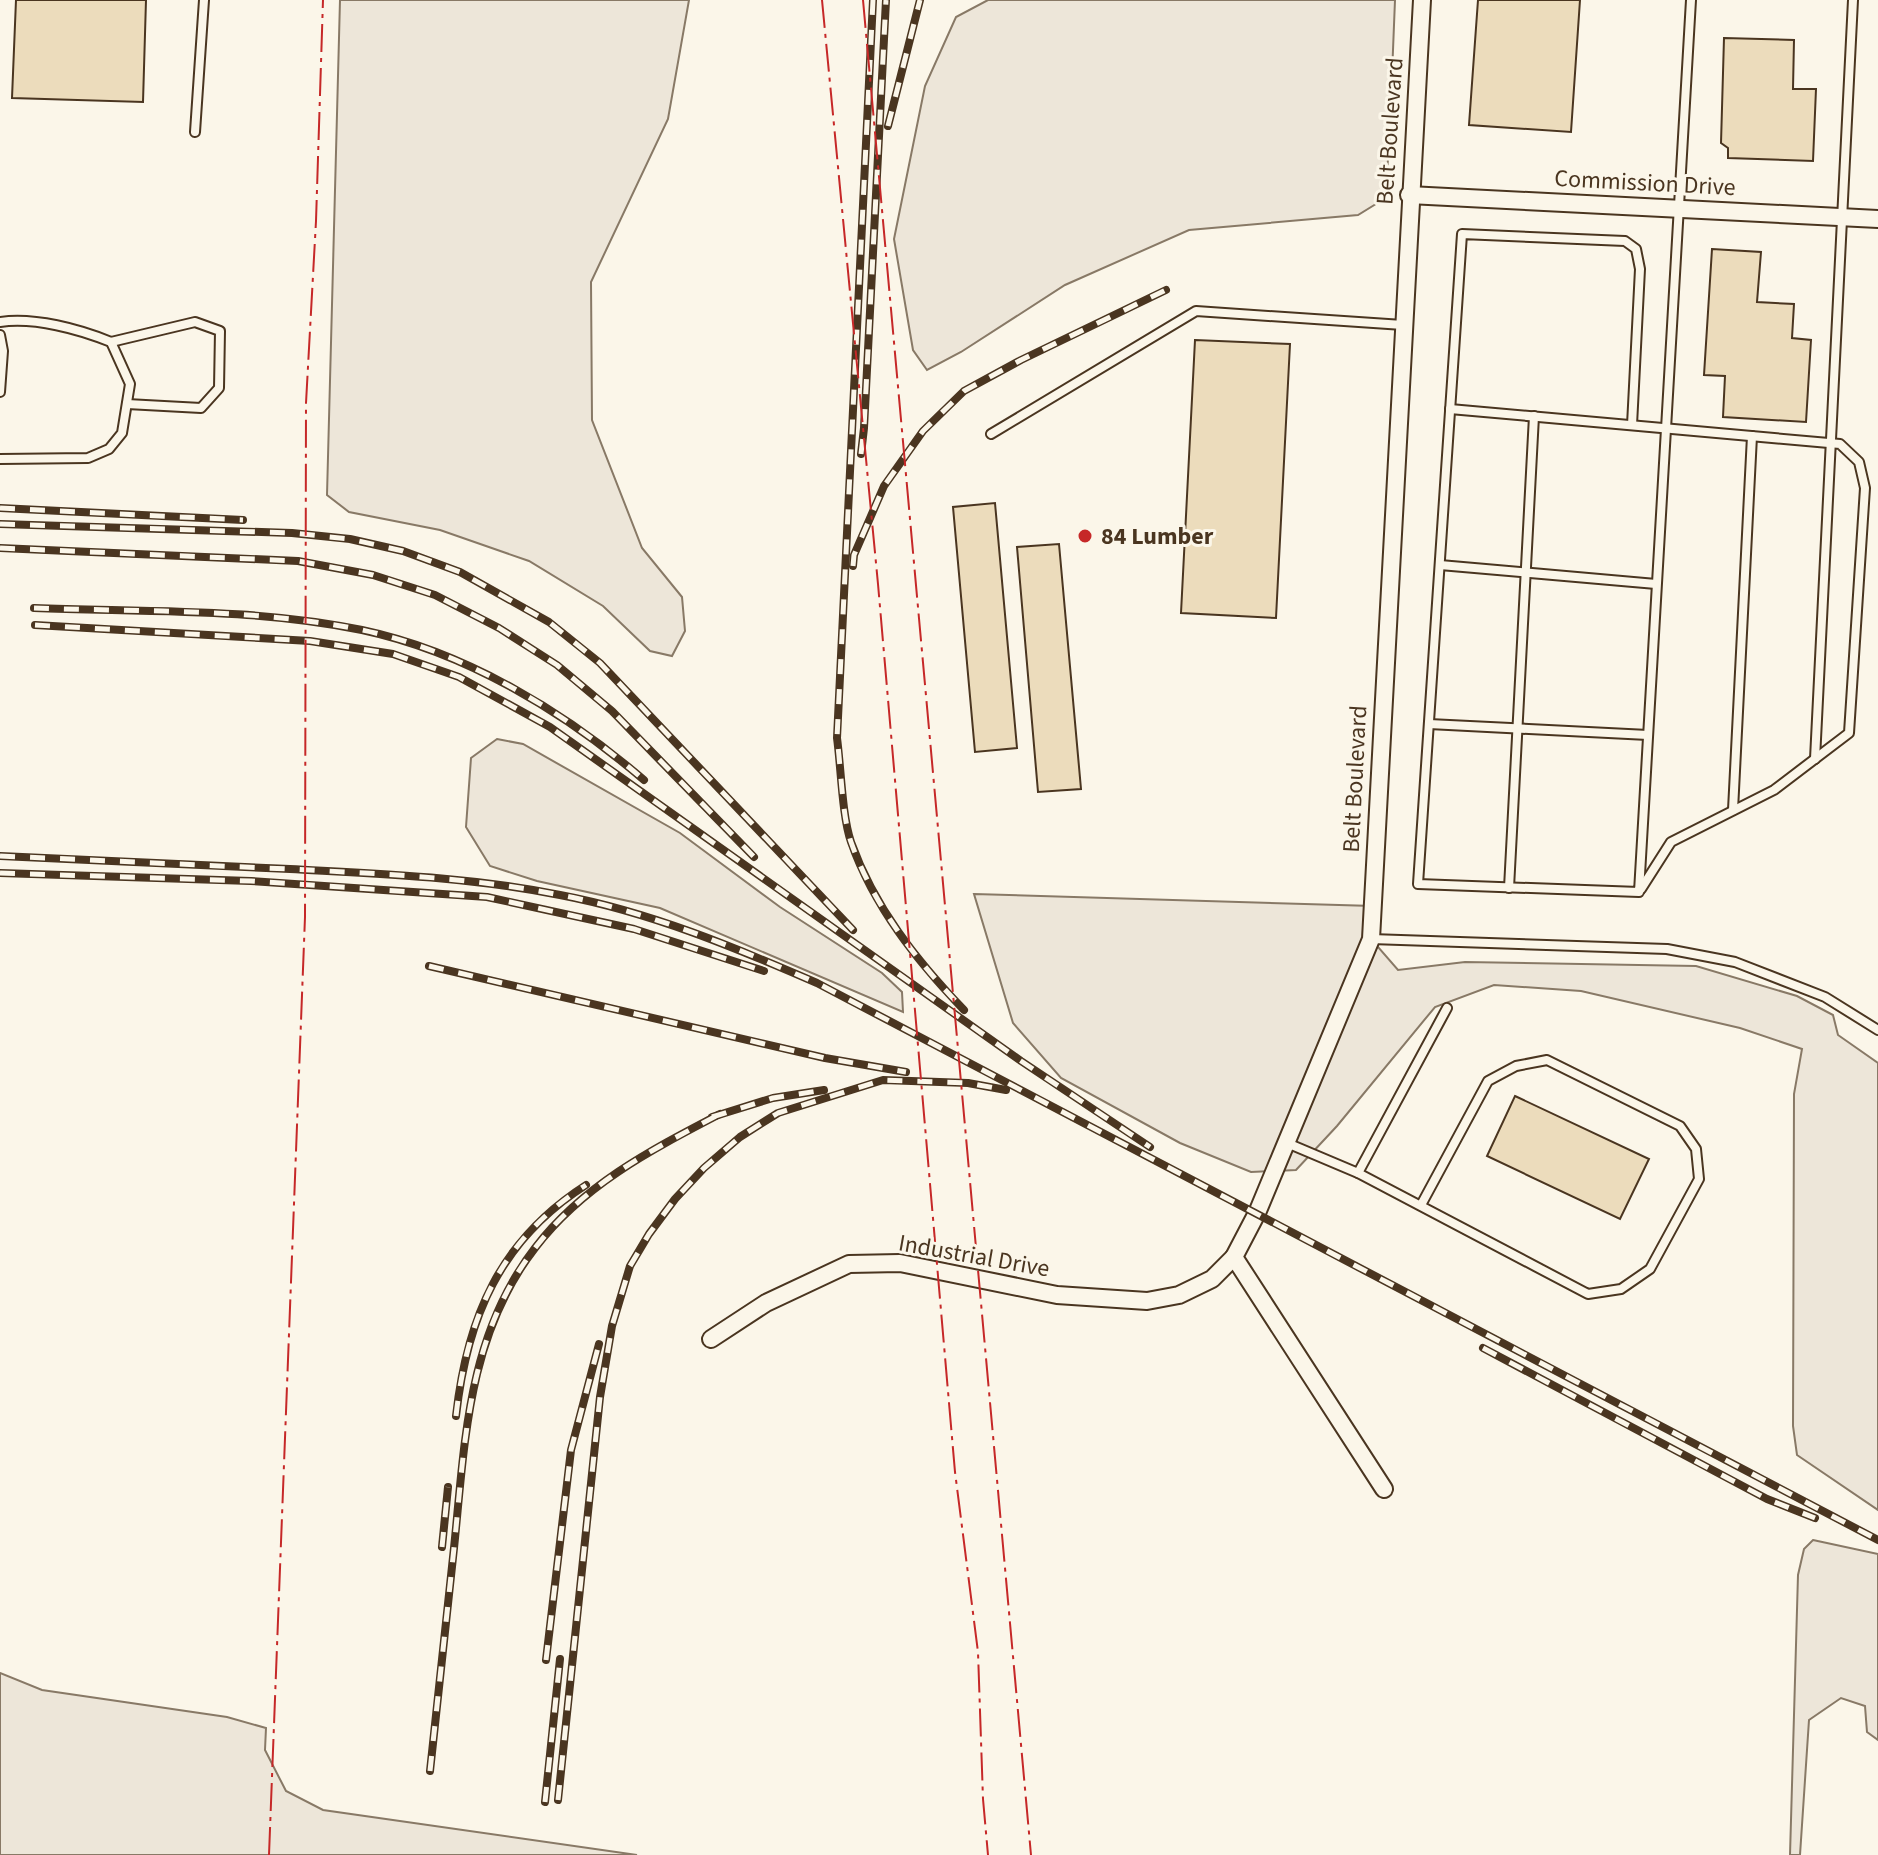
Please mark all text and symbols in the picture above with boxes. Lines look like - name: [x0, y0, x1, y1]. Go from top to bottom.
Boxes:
- street label: Belt Boulevard: [1367, 56, 1413, 206]
- street label: Commission Drive: [1554, 161, 1736, 205]
- place label: 84 Lumber: [1101, 519, 1214, 554]
- marker: 84 Lumber: [1076, 527, 1094, 545]
- street label: Belt Boulevard: [1334, 704, 1376, 854]
- street label: Industrial Drive: [896, 1226, 1052, 1286]

